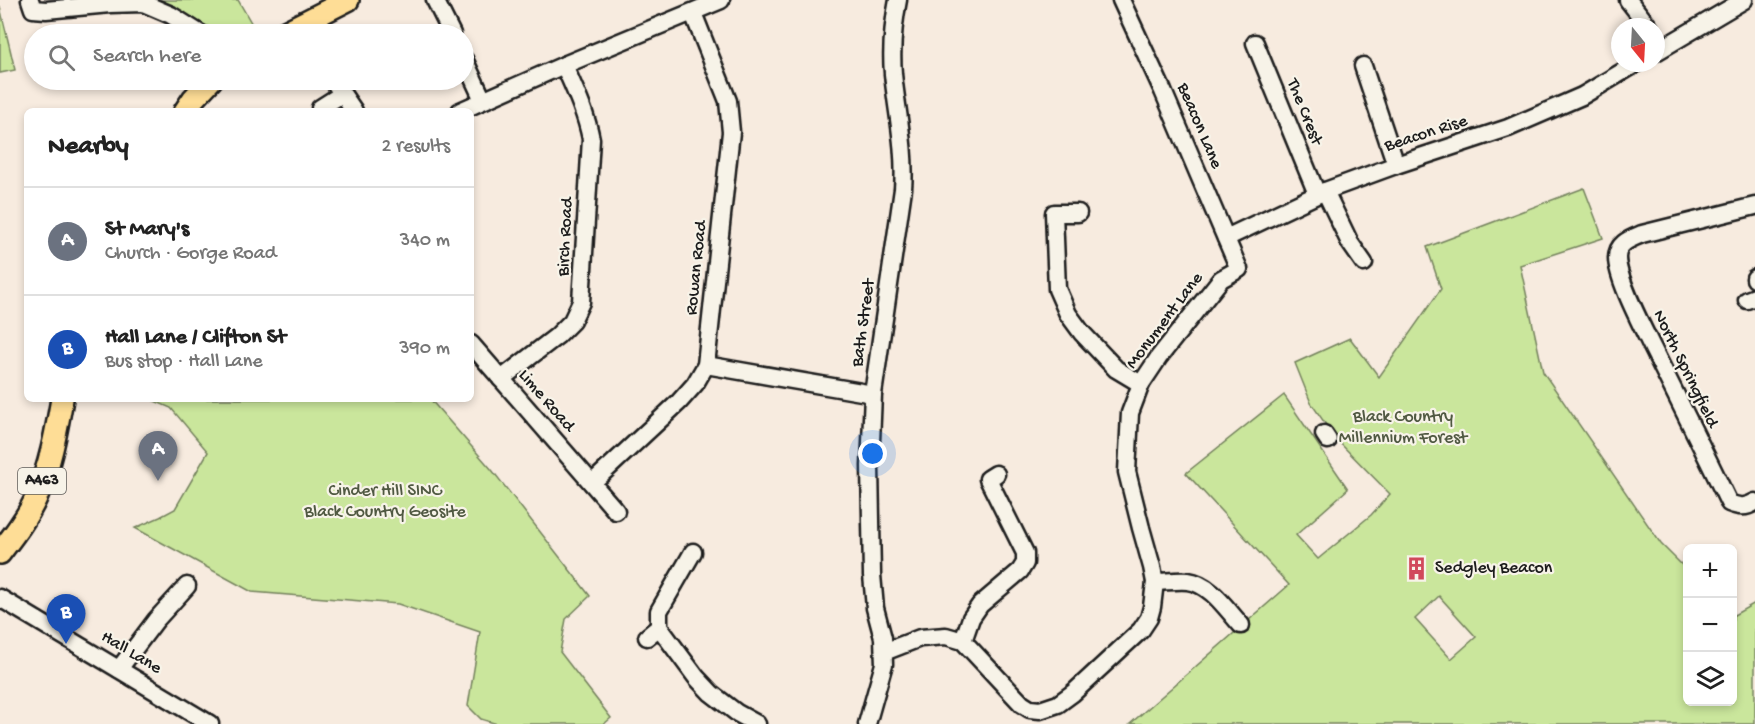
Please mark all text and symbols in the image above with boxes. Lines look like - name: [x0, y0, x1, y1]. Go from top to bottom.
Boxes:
- north arrow: [1611, 18, 1665, 72]
- search box: [24, 24, 474, 90]
- icon: search: [45, 41, 78, 74]
- text: Search here: [93, 44, 201, 70]
- street label: The Crest: [1281, 75, 1327, 150]
- street label: Beacon Lane: [1171, 79, 1227, 173]
- street label: Beacon Rise: [1381, 111, 1471, 158]
- text: Nearby: [48, 132, 129, 163]
- text: 2 results: [381, 136, 450, 159]
- street label: Birch Road: [553, 196, 579, 278]
- text: St Mary's: [105, 217, 189, 243]
- street label: Rowan Road: [682, 218, 713, 316]
- text: A: [62, 230, 73, 253]
- text: 340 m: [400, 230, 450, 253]
- text: Church · Gorge Road: [105, 243, 277, 266]
- street label: Monument Lane: [1122, 268, 1209, 373]
- street label: Bath Street: [847, 276, 881, 369]
- street label: North Springfield: [1647, 307, 1723, 433]
- text: Hall Lane / Clifton St: [105, 325, 286, 351]
- text: B: [62, 338, 73, 361]
- text: 390 m: [399, 338, 450, 361]
- text: Bus stop · Hall Lane: [105, 351, 263, 374]
- street label: Lime Road: [513, 365, 580, 438]
- park label: Black Country Millennium Forest: [1339, 407, 1469, 449]
- pin: A: [138, 432, 178, 481]
- your location: [858, 439, 887, 468]
- road number: A463: [18, 468, 66, 494]
- park label: Cinder Hill SINC Black Country Geosite: [303, 481, 467, 523]
- map controls: [1683, 544, 1737, 706]
- button: +: [1683, 544, 1737, 598]
- building icon: Sedgley Beacon: [1404, 555, 1430, 581]
- place label: Sedgley Beacon: [1435, 558, 1553, 579]
- pin: B: [46, 594, 86, 644]
- button: −: [1683, 598, 1737, 652]
- street label: Hall Lane: [97, 627, 166, 680]
- button: layers: [1683, 652, 1737, 706]

